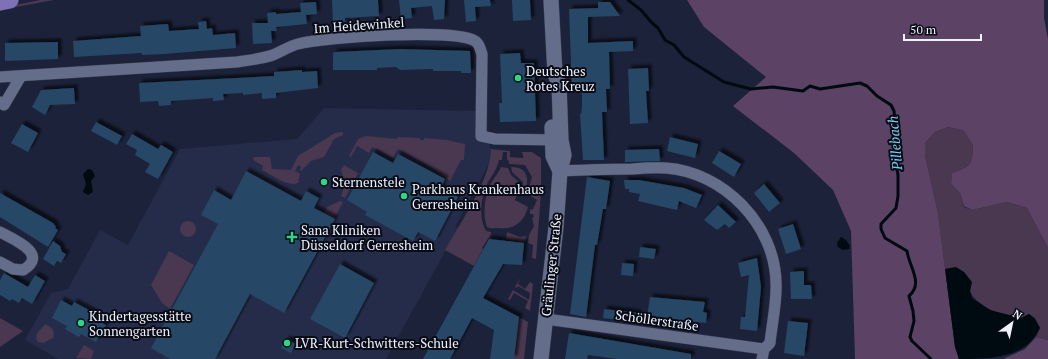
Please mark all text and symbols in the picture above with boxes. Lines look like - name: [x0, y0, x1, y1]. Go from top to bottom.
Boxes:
- street label: Im Heidewinkel: [313, 13, 405, 37]
- scale bar: [904, 16, 981, 42]
- text: 50 m: [910, 22, 937, 37]
- place label: Deutsches Rotes Kreuz: [526, 62, 595, 95]
- marker: Deutsches Rotes Kreuz: [513, 73, 523, 83]
- water label: Pillebach: [883, 115, 906, 172]
- place label: Sternenstele: [332, 173, 405, 191]
- marker: Sternenstele: [319, 177, 329, 187]
- place label: Parkhaus Krankenhaus Gerresheim: [412, 180, 544, 213]
- marker: Parkhaus Krankenhaus Gerresheim: [399, 191, 409, 201]
- street label: Gräulinger Straße: [537, 213, 565, 317]
- place label: Sana Kliniken Düsseldorf Gerresheim: [301, 221, 433, 254]
- marker: Sana Kliniken Düsseldorf Gerresheim: [286, 231, 298, 243]
- north arrow: [992, 303, 1032, 343]
- street label: Schöllerstraße: [614, 305, 700, 335]
- text: N: [1010, 306, 1025, 323]
- place label: Kindertagesstätte Sonnengarten: [89, 307, 191, 340]
- marker: Kindertagesstätte Sonnengarten: [76, 318, 86, 328]
- place label: LVR-Kurt-Schwitters-Schule: [295, 334, 459, 352]
- marker: LVR-Kurt-Schwitters-Schule: [282, 338, 292, 348]

